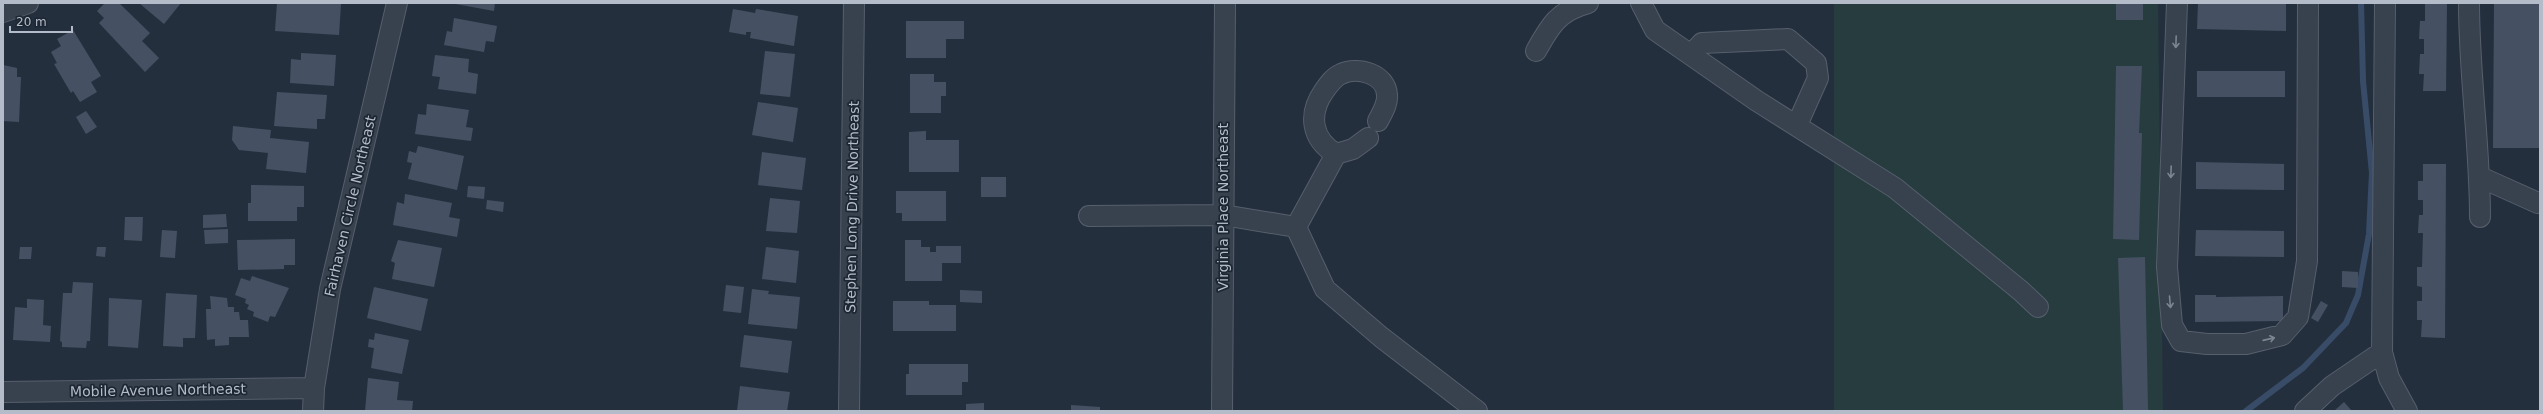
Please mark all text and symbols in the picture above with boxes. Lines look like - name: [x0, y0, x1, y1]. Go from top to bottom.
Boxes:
- scale bar: [10, 8, 72, 34]
- text: 20 m: [16, 15, 47, 29]
- one-way arrow: [2172, 35, 2179, 48]
- street label: Stephen Long Drive Northeast: [842, 100, 862, 313]
- street label: Fairhaven Circle Northeast: [321, 113, 379, 298]
- street label: Virginia Place Northeast: [1215, 122, 1231, 291]
- one-way arrow: [2167, 165, 2174, 178]
- one-way arrow: [2167, 295, 2174, 308]
- one-way arrow: [2262, 334, 2275, 342]
- street label: Mobile Avenue Northeast: [70, 380, 247, 400]

